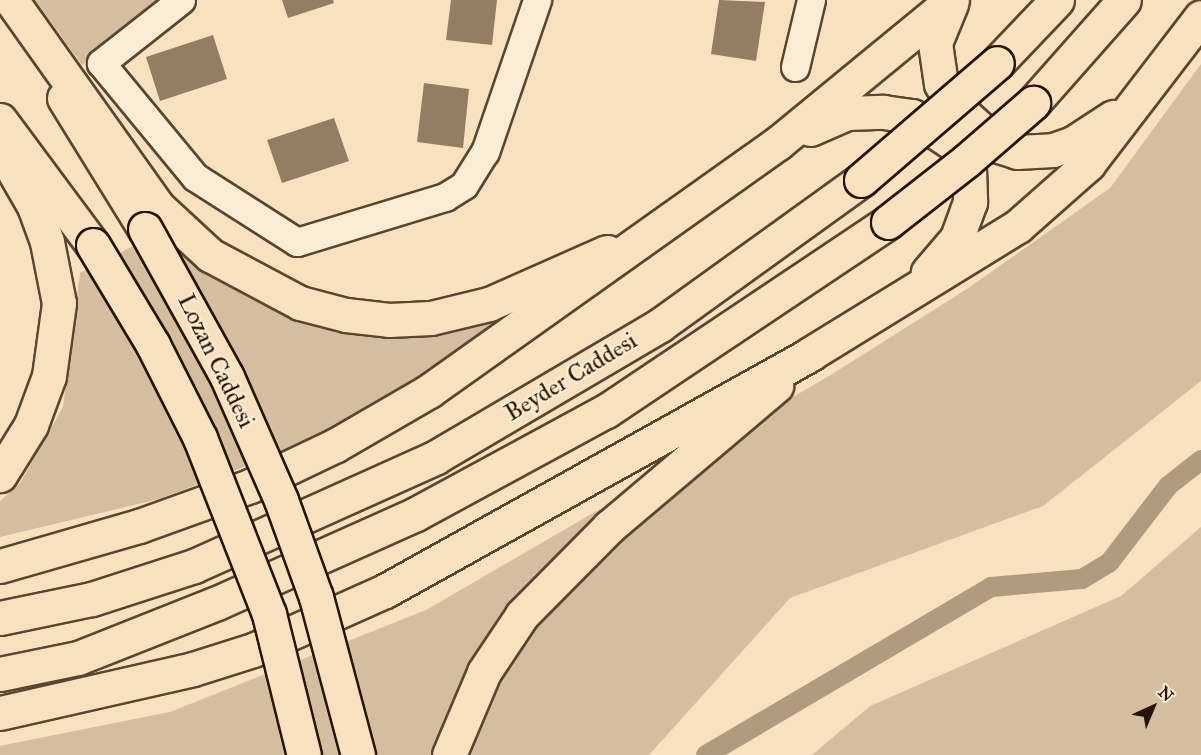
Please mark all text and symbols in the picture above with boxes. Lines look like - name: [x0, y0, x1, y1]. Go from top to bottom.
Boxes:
- street label: Lozan Caddesi: [171, 289, 261, 433]
- street label: Beyder Caddesi: [500, 326, 642, 428]
- north arrow: [1123, 677, 1183, 737]
- text: N: [1154, 682, 1177, 705]

